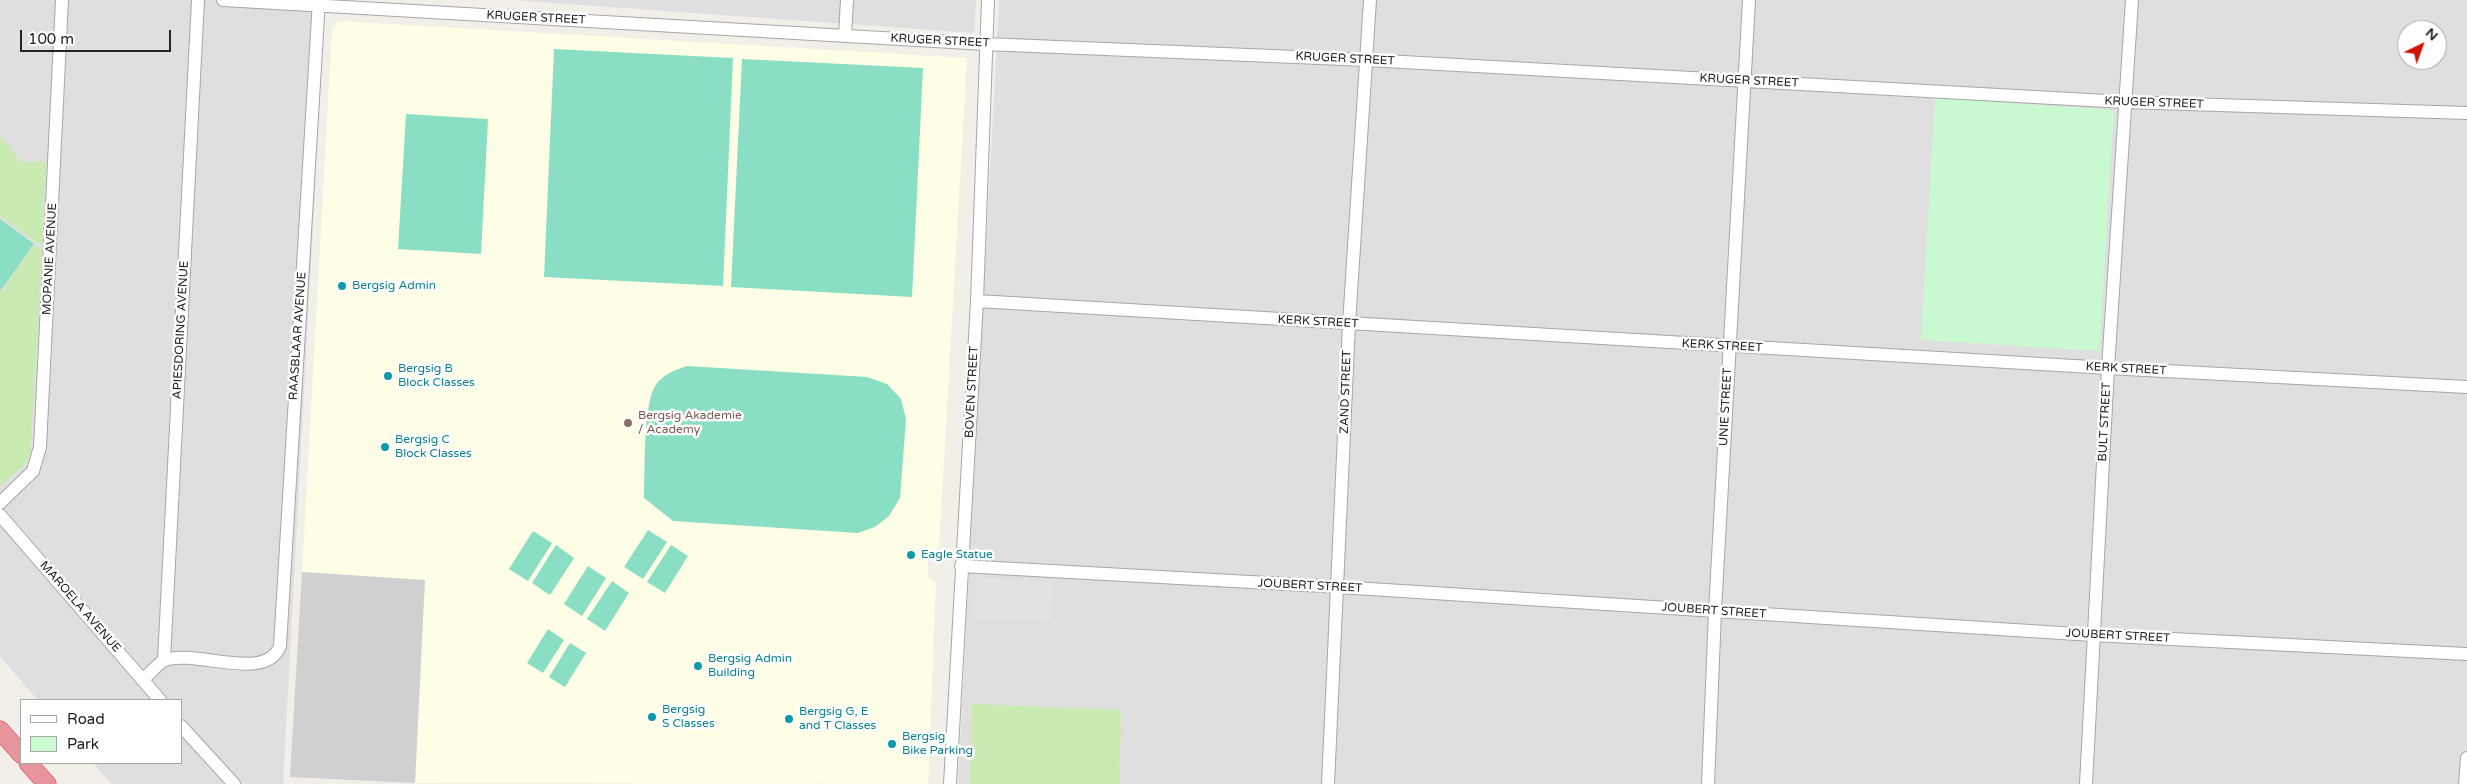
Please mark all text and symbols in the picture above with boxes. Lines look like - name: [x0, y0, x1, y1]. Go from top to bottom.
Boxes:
- street label: KRUGER STREET: [486, 8, 586, 28]
- scale bar: [22, 20, 174, 52]
- north arrow: [2397, 20, 2447, 70]
- text: N: [2422, 24, 2442, 44]
- text: 100 m: [28, 30, 74, 48]
- street label: KRUGER STREET: [890, 31, 990, 51]
- street label: KRUGER STREET: [1295, 49, 1395, 69]
- street label: KRUGER STREET: [1699, 71, 1799, 91]
- street label: KRUGER STREET: [2104, 94, 2204, 112]
- street label: MOPANIE AVENUE: [40, 202, 60, 316]
- street label: APIESDORING AVENUE: [170, 260, 192, 400]
- street label: RAASBLAAR AVENUE: [286, 271, 310, 401]
- place label: Bergsig Admin: [352, 279, 436, 293]
- marker: Bergsig Admin: [336, 280, 348, 292]
- street label: KERK STREET: [1277, 313, 1359, 331]
- street label: KERK STREET: [1681, 337, 1763, 355]
- street label: BOVEN STREET: [962, 346, 982, 438]
- street label: ZAND STREET: [1337, 350, 1355, 434]
- street label: KERK STREET: [2085, 360, 2167, 378]
- place label: Bergsig B Block Classes: [398, 362, 475, 390]
- street label: UNIE STREET: [1717, 368, 1735, 446]
- marker: Bergsig B Block Classes: [382, 370, 394, 382]
- street label: BULT STREET: [2096, 382, 2114, 462]
- place label: Bergsig Akademie / Academy: [638, 409, 742, 437]
- marker: Bergsig Akademie / Academy: [622, 417, 634, 429]
- place label: Bergsig C Block Classes: [395, 433, 472, 461]
- marker: Bergsig C Block Classes: [379, 441, 391, 453]
- place label: Eagle Statue: [921, 548, 993, 562]
- marker: Eagle Statue: [905, 549, 917, 561]
- street label: MAROELA AVENUE: [37, 558, 123, 656]
- street label: JOUBERT STREET: [1257, 576, 1363, 596]
- street label: JOUBERT STREET: [1661, 600, 1767, 622]
- street label: JOUBERT STREET: [2065, 626, 2171, 646]
- place label: Bergsig Admin Building: [708, 652, 792, 680]
- marker: Bergsig Admin Building: [692, 660, 704, 672]
- legend: [20, 699, 182, 764]
- place label: Bergsig S Classes: [662, 703, 715, 731]
- place label: Bergsig G, E and T Classes: [799, 705, 876, 733]
- text: Road: [67, 710, 105, 728]
- marker: Bergsig S Classes: [646, 711, 658, 723]
- marker: Bergsig G, E and T Classes: [783, 713, 795, 725]
- place label: Bergsig Bike Parking: [902, 730, 973, 758]
- text: Park: [67, 735, 99, 753]
- marker: Bergsig Bike Parking: [886, 738, 898, 750]

